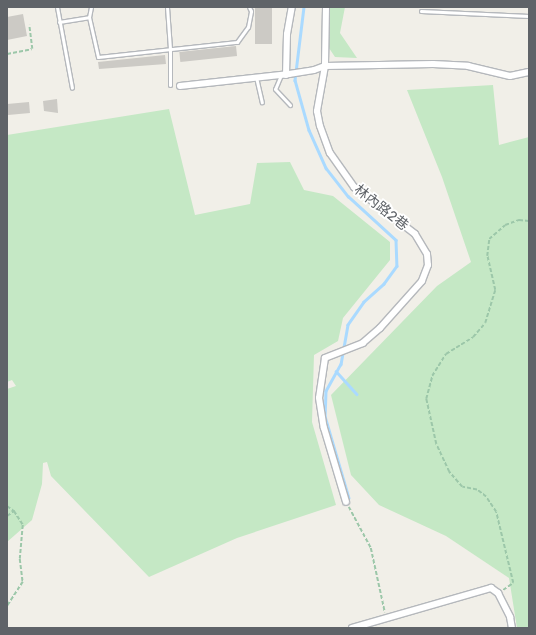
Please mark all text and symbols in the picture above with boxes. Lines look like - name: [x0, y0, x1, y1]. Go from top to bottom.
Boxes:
- street label: 林內路2巷: [351, 182, 411, 234]

